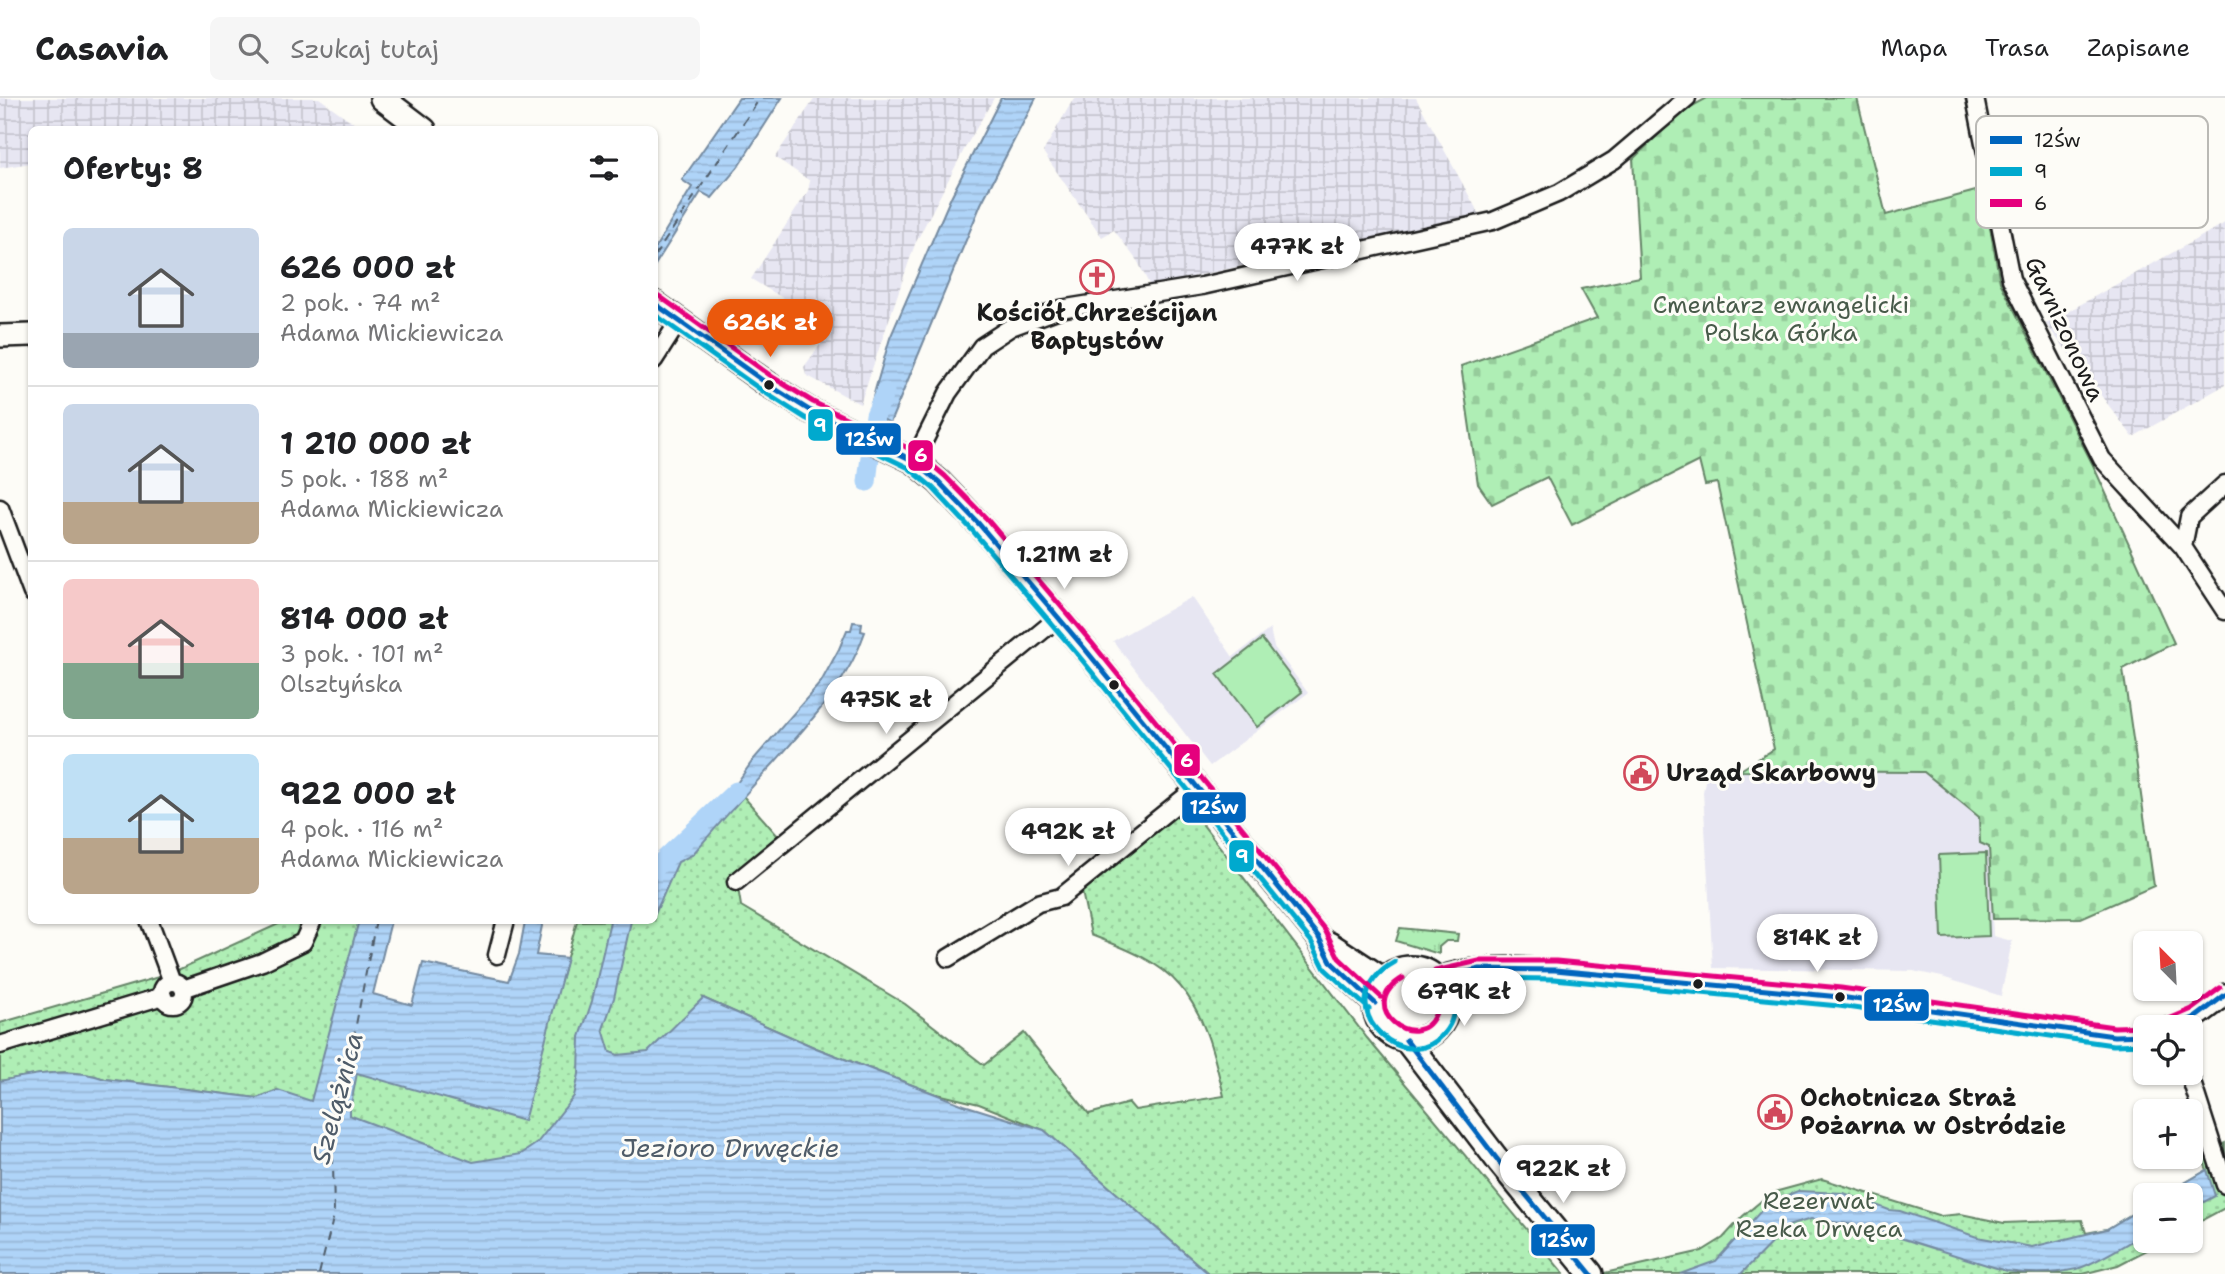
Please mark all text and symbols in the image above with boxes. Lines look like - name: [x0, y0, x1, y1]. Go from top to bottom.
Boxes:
- search box: [210, 17, 700, 80]
- text: Casavia: [35, 26, 168, 71]
- icon: search: [234, 29, 272, 67]
- text: Szukaj tutaj: [290, 31, 439, 66]
- text: Mapa: [1881, 32, 1947, 64]
- text: Trasa: [1985, 32, 2049, 64]
- text: Zapisane: [2087, 32, 2190, 64]
- legend: [1976, 116, 2208, 228]
- text: 12Św: [2034, 127, 2081, 153]
- text: Oferty: 8: [63, 148, 203, 189]
- icon: filters: [585, 149, 623, 187]
- text: 9: [2034, 159, 2047, 184]
- text: 6: [2034, 191, 2047, 216]
- pin: 477K zł: [1232, 223, 1362, 283]
- text: 477K zł: [1250, 231, 1344, 261]
- text: 626 000 zł: [280, 247, 455, 288]
- street label: Garnizonowa: [2017, 251, 2113, 407]
- icon: home: [119, 256, 203, 340]
- church icon: Kościół Chrześcijan Baptystów: [1078, 258, 1116, 296]
- text: 2 pok. · 74 m²: [280, 288, 441, 318]
- park label: Cmentarz ewangelicki Polska Górka: [1653, 289, 1909, 349]
- place label: Kościół Chrześcijan Baptystów: [977, 297, 1218, 357]
- pin: 626K zł: [705, 300, 835, 359]
- text: 626K zł: [723, 307, 817, 337]
- text: Adama Mickiewicza: [280, 318, 503, 348]
- unlabelled marker: [762, 378, 776, 392]
- line badge: 9: [807, 408, 834, 442]
- text: 9: [813, 413, 827, 438]
- line badge: 12Św: [835, 422, 902, 456]
- text: 1 210 000 zł: [280, 423, 471, 464]
- text: 12Św: [844, 426, 894, 452]
- icon: home: [119, 432, 203, 516]
- line badge: 6: [907, 439, 934, 472]
- text: 6: [914, 443, 928, 468]
- text: 5 pok. · 188 m²: [280, 464, 448, 494]
- text: Adama Mickiewicza: [280, 494, 503, 524]
- pin: 1.21M zł: [992, 532, 1136, 591]
- text: 1.21M zł: [1016, 539, 1112, 569]
- text: 814 000 zł: [280, 598, 448, 639]
- icon: home: [119, 607, 203, 691]
- text: 3 pok. · 101 m²: [280, 639, 443, 669]
- text: Olsztyńska: [280, 669, 402, 699]
- pin: 475K zł: [821, 676, 951, 736]
- unlabelled marker: [1107, 678, 1121, 692]
- text: 475K zł: [840, 684, 932, 714]
- line badge: 6: [1173, 743, 1201, 777]
- text: 6: [1180, 748, 1194, 773]
- public building icon: Urząd Skarbowy: [1622, 754, 1660, 792]
- place label: Urząd Skarbowy: [1666, 757, 1876, 789]
- text: 922 000 zł: [280, 773, 456, 814]
- icon: home: [119, 782, 203, 866]
- line badge: 12Św: [1181, 791, 1247, 824]
- text: 12Św: [1189, 794, 1239, 820]
- pin: 492K zł: [1003, 808, 1133, 868]
- text: 4 pok. · 116 m²: [280, 814, 443, 844]
- text: 492K zł: [1021, 816, 1115, 846]
- line badge: 9: [1228, 839, 1255, 873]
- text: Adama Mickiewicza: [280, 844, 503, 874]
- text: 9: [1235, 844, 1249, 869]
- pin: 814K zł: [1752, 914, 1882, 974]
- text: 814K zł: [1773, 922, 1861, 952]
- north arrow: [2133, 931, 2203, 1001]
- map controls: [2133, 931, 2203, 1253]
- pin: 679K zł: [1399, 968, 1529, 1028]
- text: 679K zł: [1417, 976, 1511, 1006]
- unlabelled marker: [1691, 977, 1705, 991]
- line badge: 12Św: [1863, 988, 1930, 1022]
- unlabelled marker: [1833, 990, 1847, 1004]
- text: 12Św: [1872, 992, 1922, 1018]
- button: locate: [2133, 1015, 2203, 1085]
- water label: Szelążnica: [302, 1028, 371, 1168]
- place label: Ochotnicza Straż Pożarna w Ostródzie: [1800, 1082, 2066, 1142]
- public building icon: Ochotnicza Straż Pożarna w Ostródzie: [1756, 1093, 1794, 1131]
- button: +: [2133, 1099, 2203, 1169]
- water label: Jezioro Drwęckie: [621, 1130, 839, 1165]
- pin: 922K zł: [1498, 1146, 1628, 1205]
- text: 922K zł: [1516, 1153, 1610, 1183]
- button: −: [2133, 1183, 2203, 1253]
- park label: Rezerwat Rzeka Drwęca: [1736, 1185, 1903, 1245]
- line badge: 12Św: [1530, 1223, 1596, 1257]
- text: 12Św: [1538, 1227, 1588, 1253]

